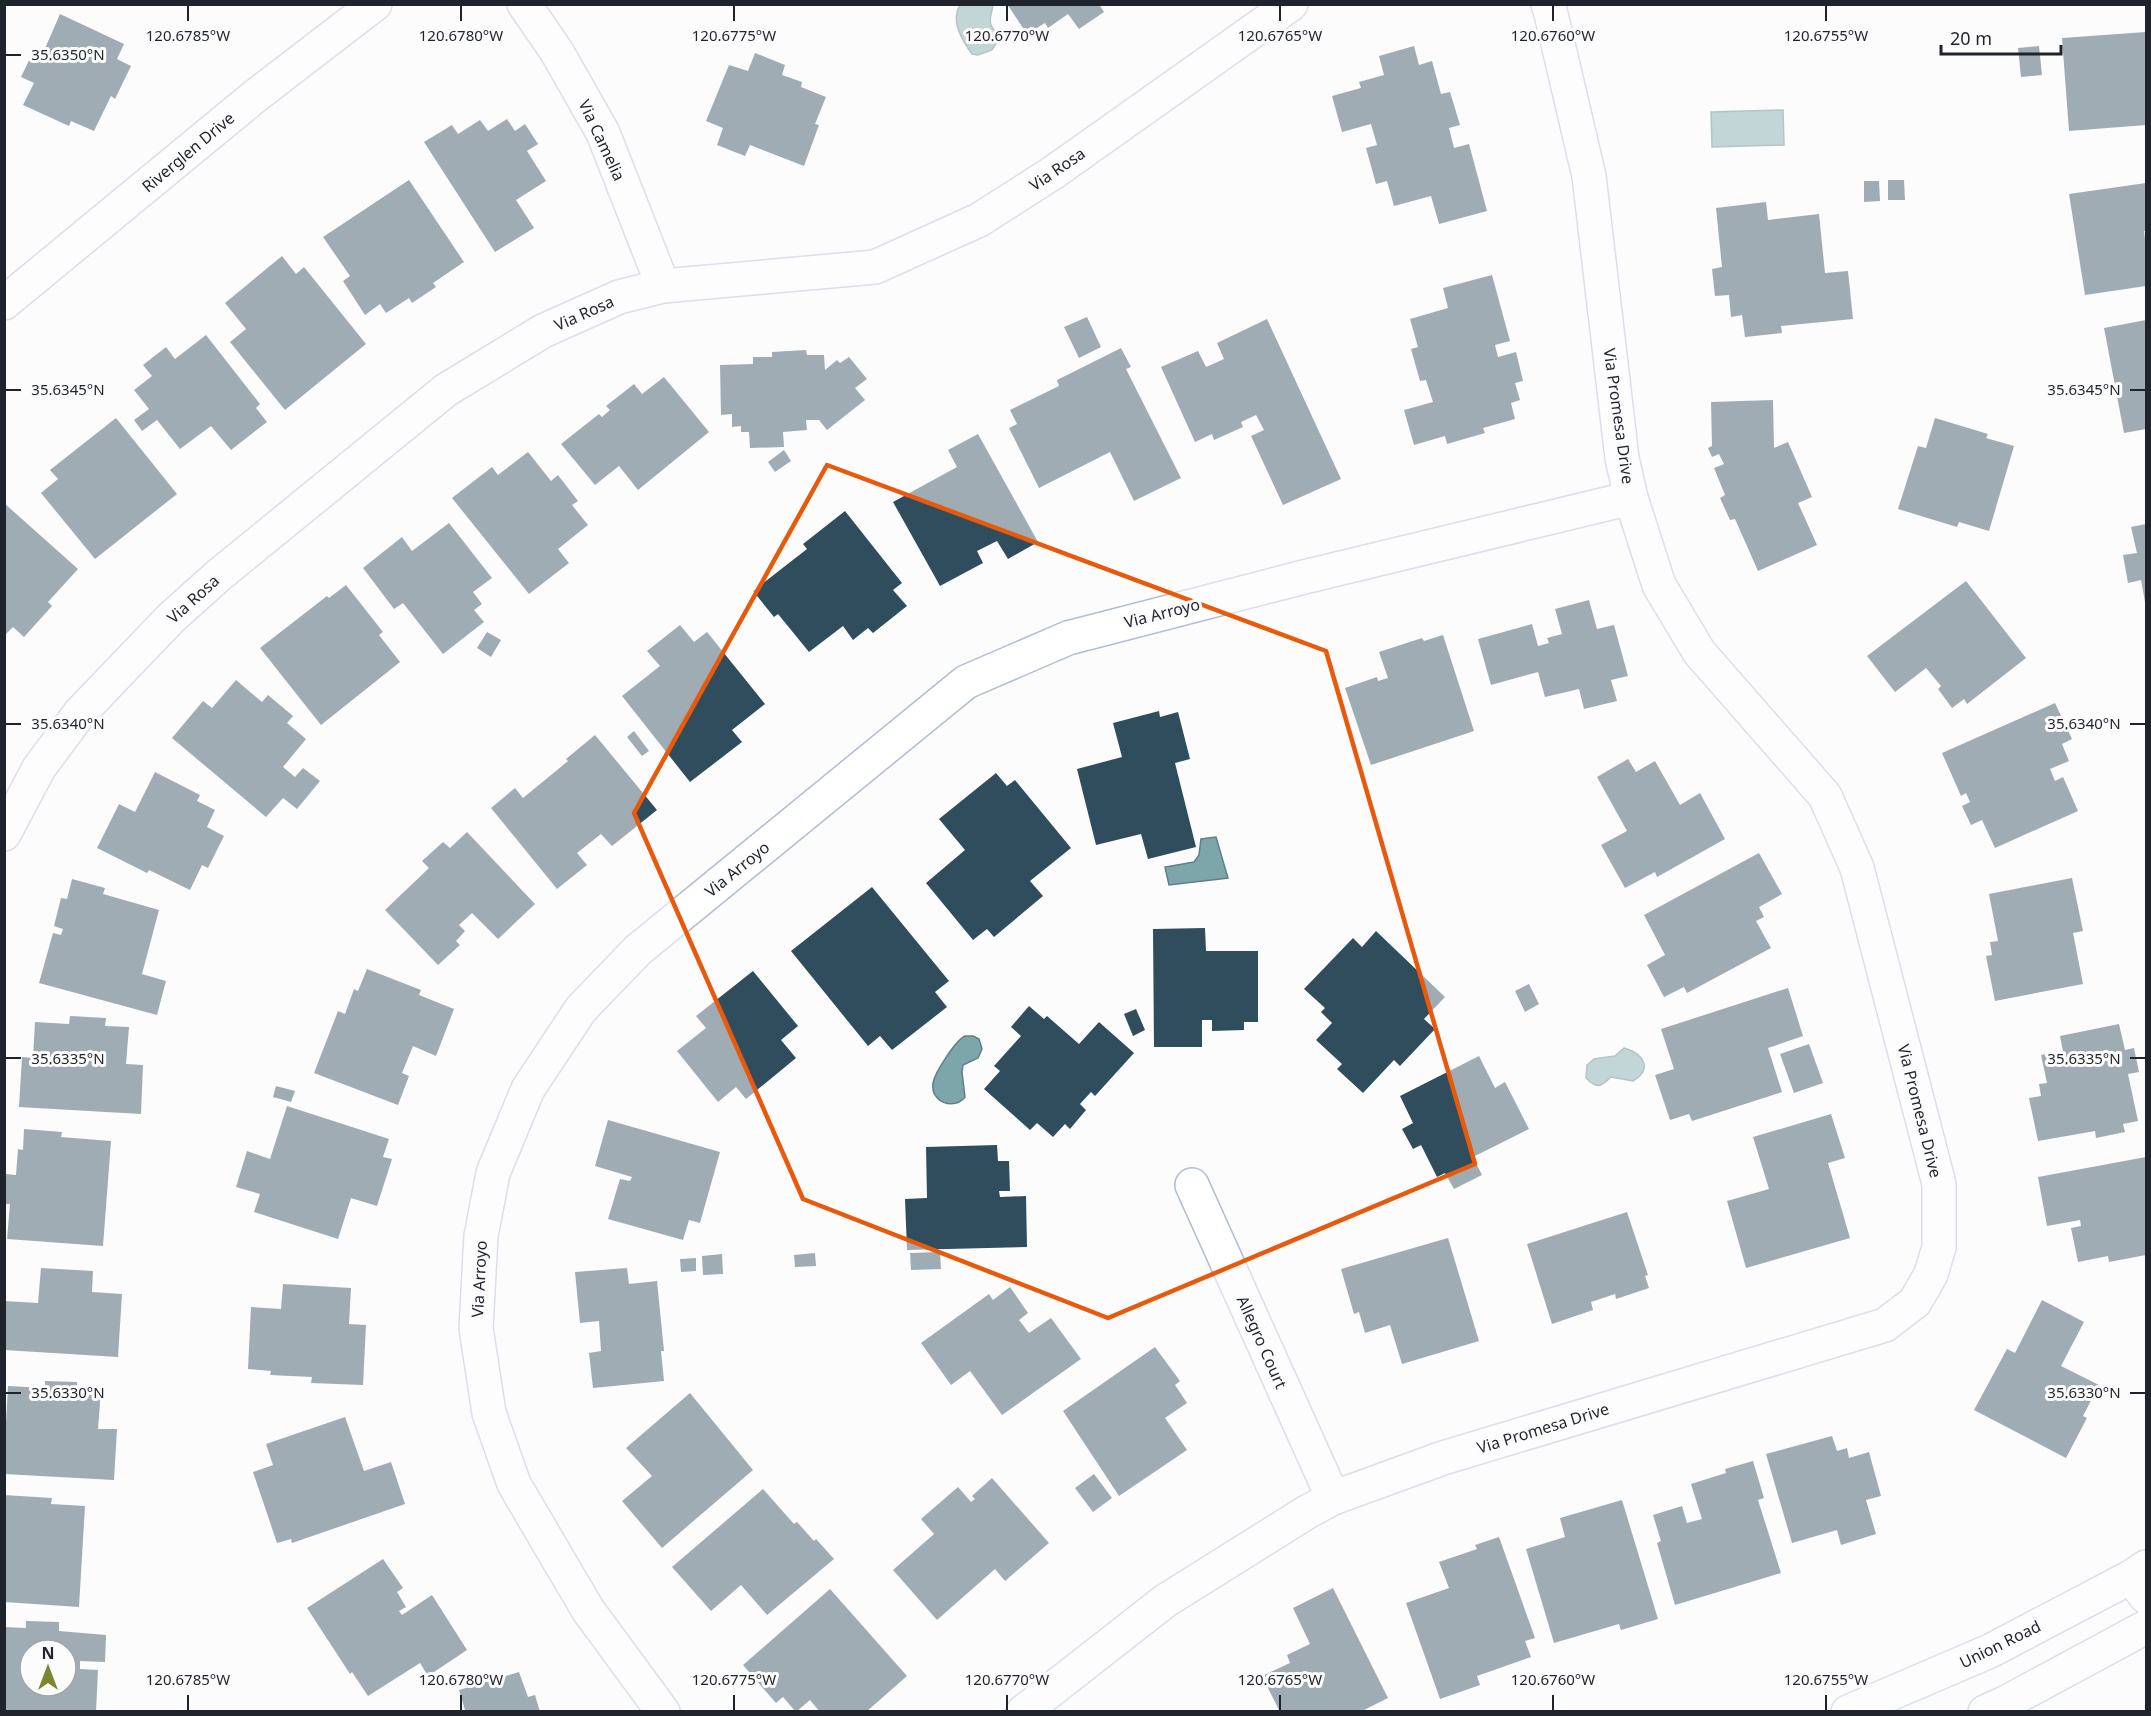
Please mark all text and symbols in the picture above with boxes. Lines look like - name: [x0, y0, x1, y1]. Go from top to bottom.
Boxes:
- scale bar: [1941, 18, 2061, 56]
- text: 120.6785°W: [146, 25, 230, 45]
- text: 120.6780°W: [419, 25, 503, 45]
- text: 120.6775°W: [692, 25, 776, 45]
- text: 120.6770°W: [965, 25, 1049, 45]
- text: 120.6765°W: [1238, 25, 1322, 45]
- text: 120.6760°W: [1511, 25, 1595, 45]
- text: 120.6755°W: [1784, 25, 1868, 45]
- text: 20 m: [1950, 26, 1992, 50]
- text: 35.6350°N: [31, 44, 105, 64]
- street label: Via Camelia: [574, 96, 630, 184]
- street label: Riverglen Drive: [137, 107, 239, 197]
- street label: Via Rosa: [1025, 142, 1089, 196]
- street label: Via Rosa: [551, 290, 617, 336]
- street label: Via Promesa Drive: [1599, 347, 1639, 485]
- text: 35.6345°N: [31, 379, 105, 399]
- text: 35.6345°N: [2047, 379, 2121, 399]
- street label: Via Rosa: [162, 570, 224, 628]
- street label: Via Arroyo: [1122, 593, 1202, 633]
- text: 35.6340°N: [31, 713, 105, 733]
- text: 35.6340°N: [2047, 713, 2121, 733]
- street label: Via Arroyo: [700, 836, 774, 902]
- street label: Via Promesa Drive: [1893, 1042, 1947, 1180]
- text: 35.6335°N: [31, 1048, 105, 1068]
- text: 35.6335°N: [2047, 1048, 2121, 1068]
- street label: Via Arroyo: [466, 1240, 492, 1318]
- street label: Allegro Court: [1232, 1292, 1292, 1392]
- text: 35.6330°N: [31, 1382, 105, 1402]
- text: 35.6330°N: [2047, 1382, 2121, 1402]
- street label: Via Promesa Drive: [1474, 1397, 1612, 1459]
- street label: Union Road: [1956, 1615, 2044, 1673]
- north arrow: [18, 1638, 78, 1698]
- text: N: [41, 1642, 55, 1664]
- text: 120.6785°W: [146, 1669, 230, 1689]
- text: 120.6780°W: [419, 1669, 503, 1689]
- text: 120.6775°W: [692, 1669, 776, 1689]
- text: 120.6770°W: [965, 1669, 1049, 1689]
- text: 120.6765°W: [1238, 1669, 1322, 1689]
- text: 120.6760°W: [1511, 1669, 1595, 1689]
- text: 120.6755°W: [1784, 1669, 1868, 1689]

